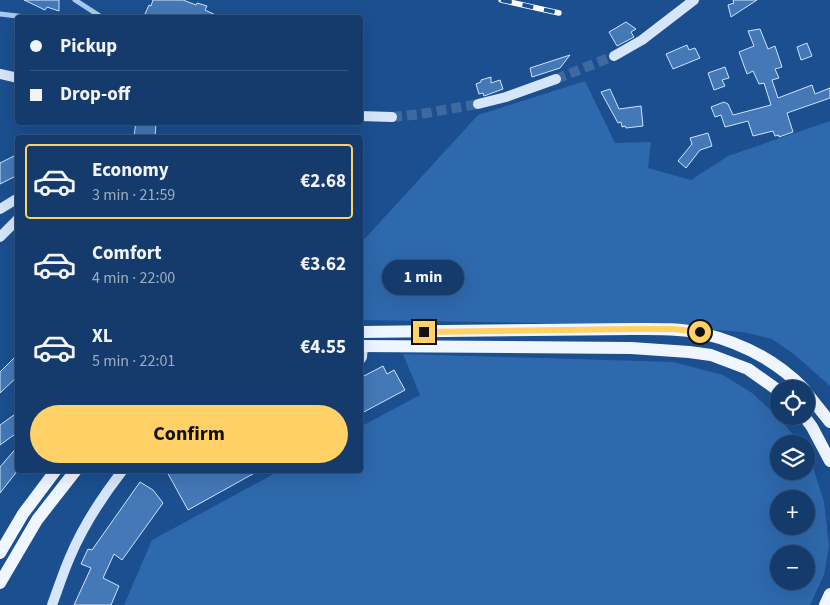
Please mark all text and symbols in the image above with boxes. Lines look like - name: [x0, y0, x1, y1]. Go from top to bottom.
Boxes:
- text: Pickup: [60, 33, 117, 60]
- text: Drop-off: [60, 81, 130, 108]
- text: Economy: [92, 157, 169, 184]
- icon: car: [32, 159, 77, 204]
- text: €2.68: [300, 168, 346, 195]
- text: 3 min · 21:59: [92, 184, 175, 206]
- text: Comfort: [92, 240, 162, 267]
- icon: car: [32, 242, 77, 287]
- text: €3.62: [300, 251, 346, 278]
- callout: 1 min: [383, 260, 465, 294]
- text: 1 min: [404, 266, 442, 288]
- text: 4 min · 22:00: [92, 267, 175, 289]
- route end: [413, 321, 435, 343]
- route start: [689, 321, 711, 343]
- text: XL: [92, 323, 113, 350]
- icon: car: [32, 325, 77, 370]
- text: €4.55: [300, 334, 346, 361]
- text: 5 min · 22:01: [92, 350, 175, 372]
- map controls: [770, 380, 815, 590]
- button: locate: [770, 380, 815, 425]
- button: Confirm: [30, 405, 348, 463]
- button: layers: [770, 435, 815, 480]
- button: +: [770, 490, 815, 535]
- button: −: [770, 545, 815, 590]

